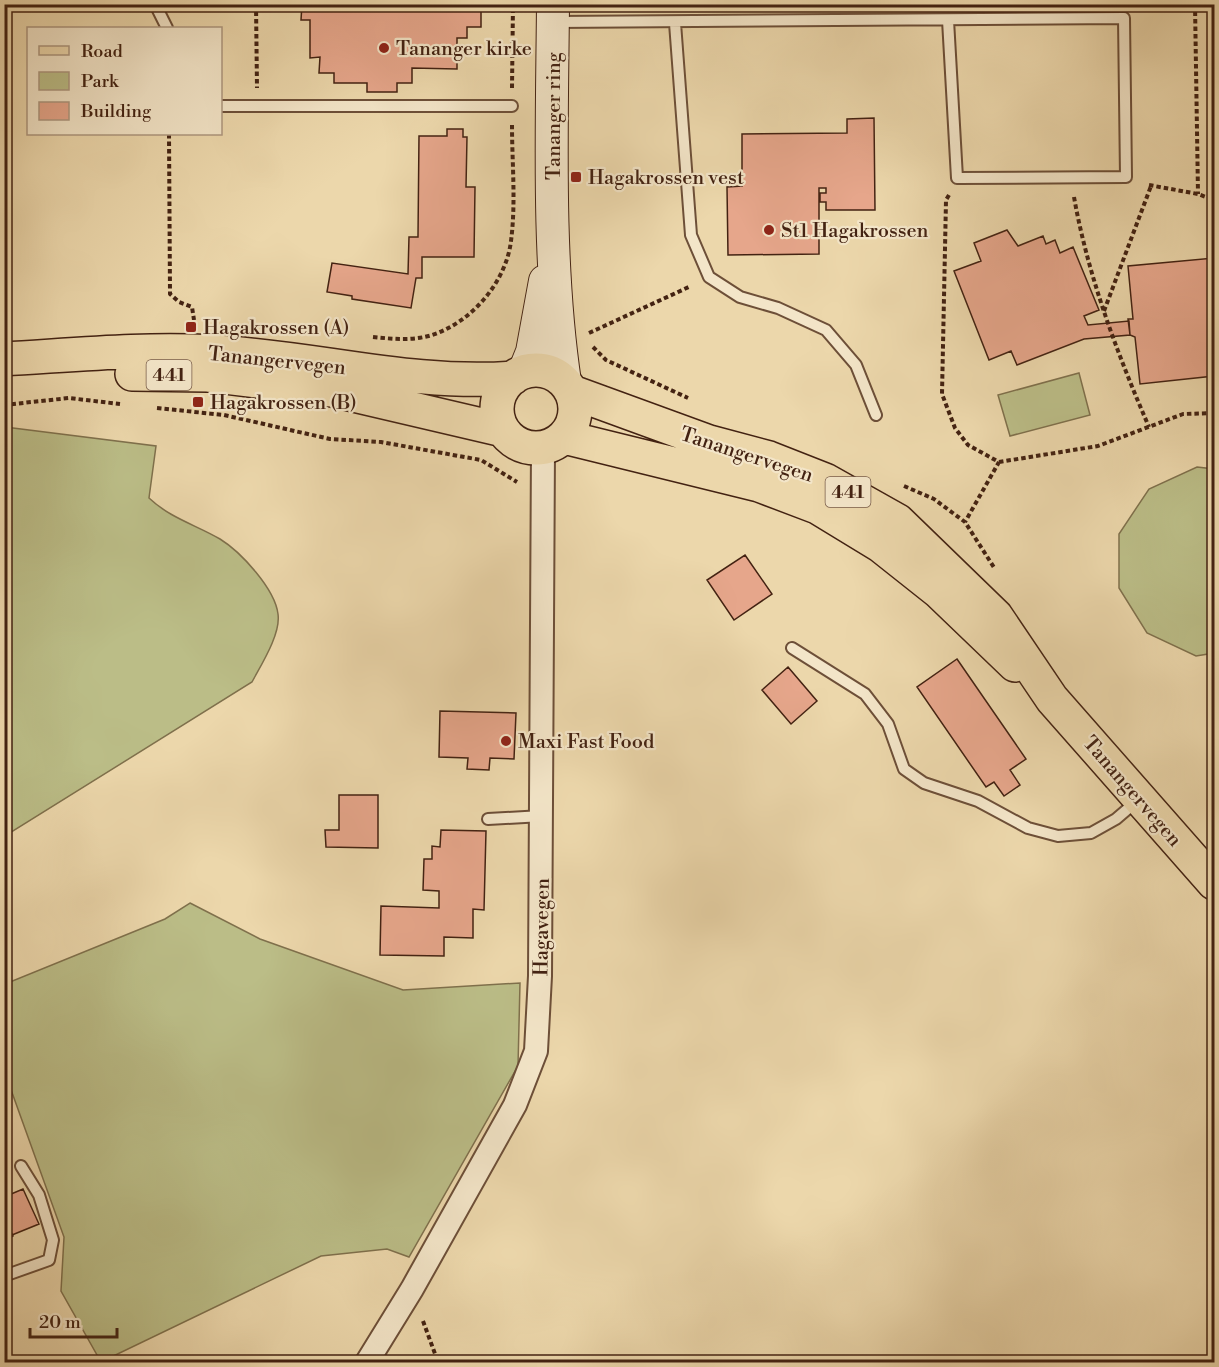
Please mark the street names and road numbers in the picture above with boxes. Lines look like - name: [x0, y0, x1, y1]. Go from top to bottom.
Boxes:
- street label: Tananger ring: [542, 51, 567, 180]
- street label: Tanangervegen: [207, 342, 347, 381]
- road number: 441: [146, 360, 192, 390]
- street label: Tanangervegen: [677, 422, 816, 489]
- road number: 441: [826, 477, 870, 507]
- street label: Tanangervegen: [1077, 732, 1187, 853]
- street label: Hagavegen: [529, 878, 556, 976]

